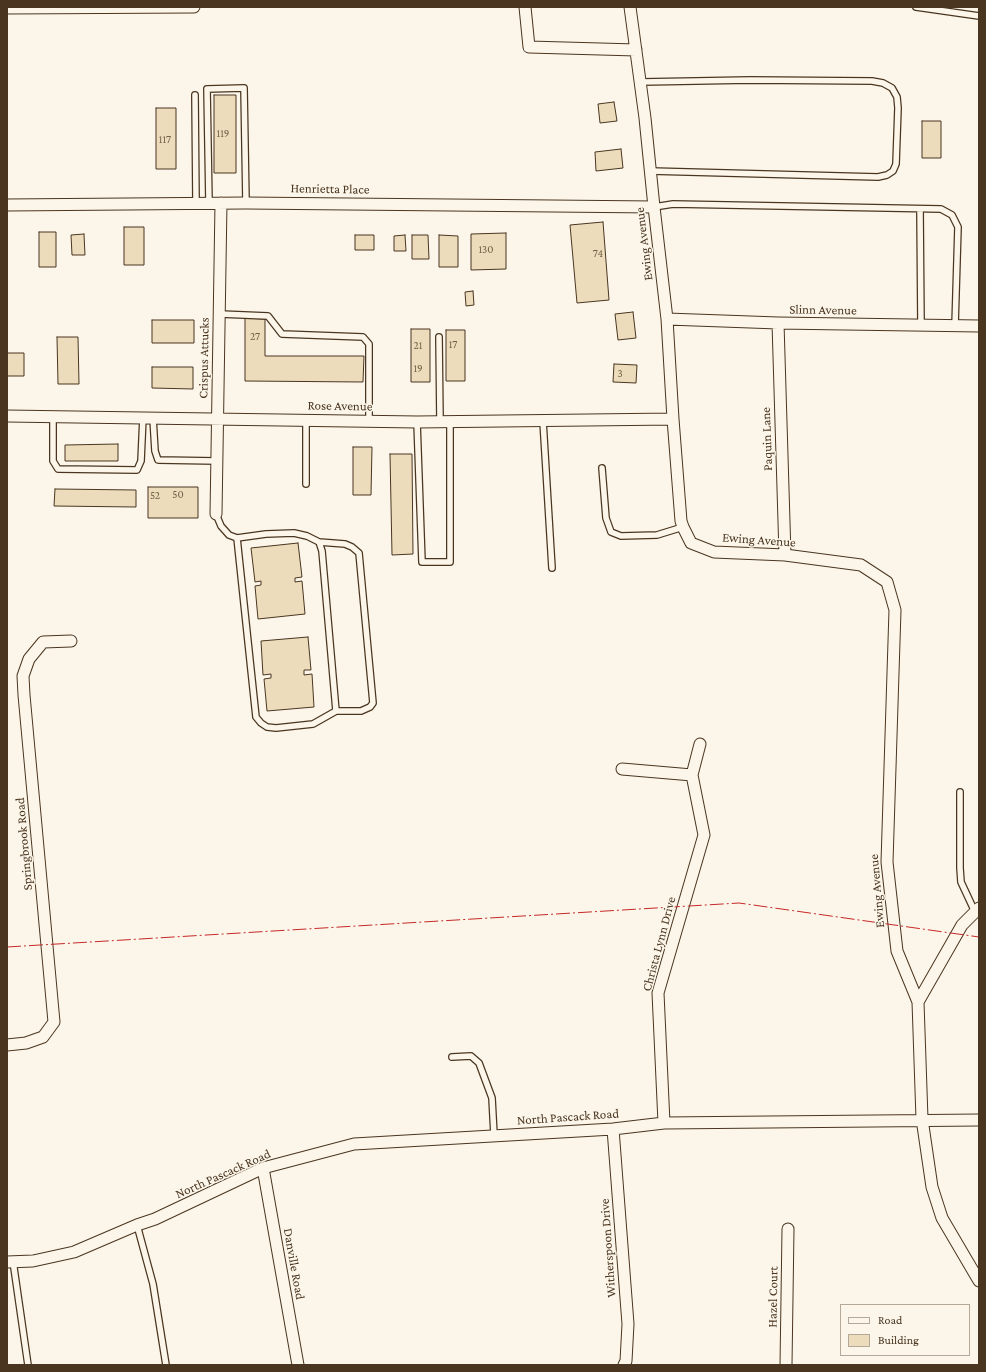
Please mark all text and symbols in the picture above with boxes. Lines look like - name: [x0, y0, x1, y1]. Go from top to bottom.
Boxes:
- house number: 119: [217, 127, 229, 141]
- house number: 117: [159, 133, 171, 147]
- street label: Henrietta Place: [290, 181, 370, 197]
- street label: Ewing Avenue: [632, 206, 656, 282]
- house number: 130: [478, 243, 494, 257]
- house number: 74: [593, 247, 603, 261]
- street label: Slinn Avenue: [789, 302, 857, 318]
- street label: Crispus Attucks: [195, 317, 213, 399]
- house number: 27: [250, 330, 260, 344]
- house number: 17: [449, 338, 457, 352]
- house number: 21: [414, 339, 422, 353]
- house number: 19: [413, 362, 423, 376]
- house number: 3: [617, 367, 623, 381]
- street label: Rose Avenue: [307, 398, 373, 414]
- street label: Paquin Lane: [758, 407, 776, 471]
- house number: 50: [172, 488, 184, 502]
- house number: 52: [150, 489, 160, 503]
- street label: Ewing Avenue: [722, 530, 796, 550]
- street label: Springbrook Road: [12, 797, 36, 891]
- street label: Ewing Avenue: [866, 854, 888, 928]
- street label: Christa Lynn Drive: [639, 895, 679, 993]
- street label: North Pascack Road: [516, 1106, 620, 1128]
- street label: North Pascack Road: [173, 1146, 273, 1202]
- street label: Witherspoon Drive: [597, 1198, 619, 1298]
- street label: Danville Road: [280, 1227, 308, 1301]
- street label: Hazel Court: [765, 1266, 781, 1328]
- legend: [840, 1304, 970, 1356]
- text: Road: [878, 1313, 902, 1327]
- text: Building: [878, 1333, 919, 1347]

